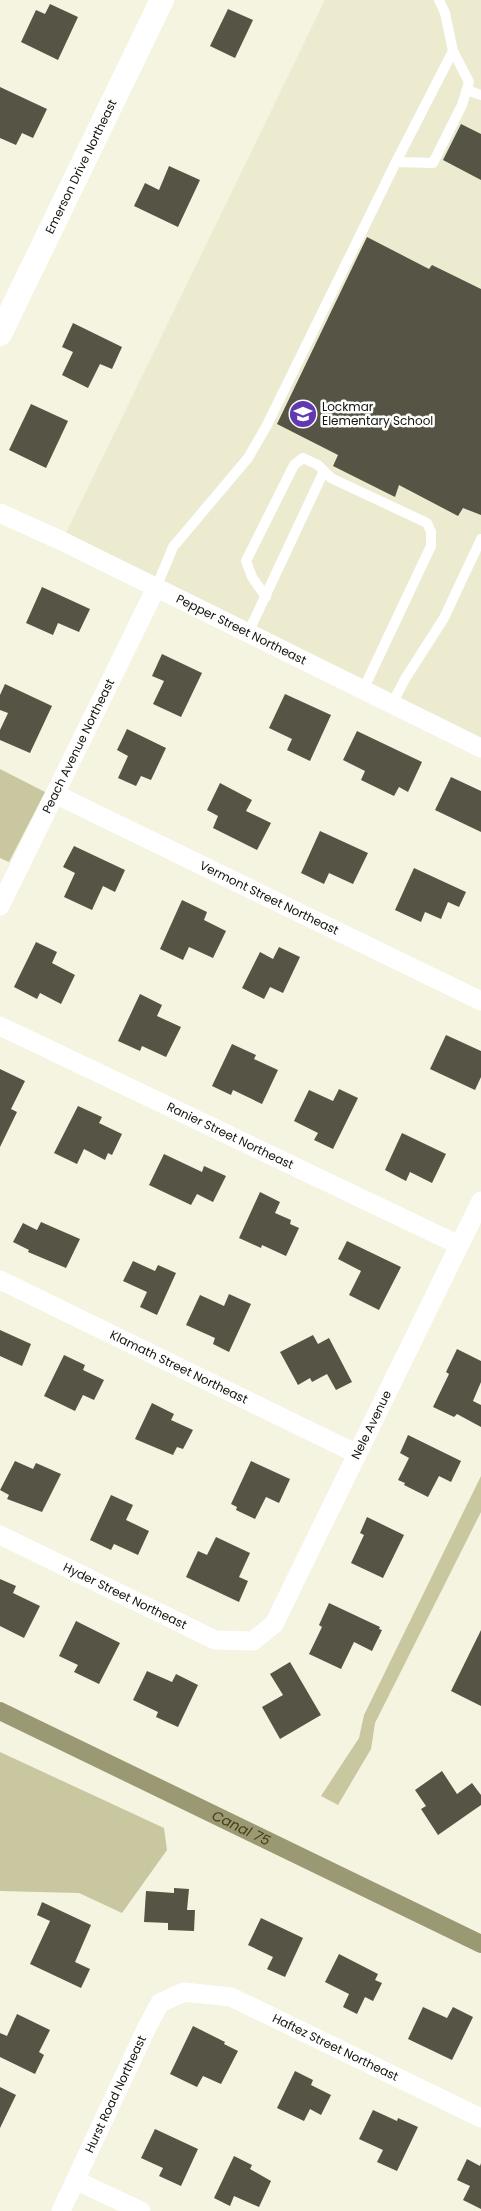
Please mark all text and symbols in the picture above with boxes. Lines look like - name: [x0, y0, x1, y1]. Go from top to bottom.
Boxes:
- street label: Emerson Drive Northeast: [41, 96, 121, 237]
- place label: Lockmar Elementary School: [322, 398, 433, 429]
- school or university icon: Lockmar Elementary School: [288, 399, 318, 429]
- street label: Pepper Street Northeast: [174, 590, 309, 668]
- street label: Peach Avenue Northeast: [38, 676, 118, 816]
- street label: Vermont Street Northeast: [197, 857, 342, 939]
- street label: Ranier Street Northeast: [164, 1098, 297, 1173]
- street label: Klamath Street Northeast: [107, 1326, 251, 1408]
- street label: Nele Avenue: [347, 1387, 395, 1462]
- street label: Hyder Street Northeast: [60, 1558, 190, 1633]
- water label: Canal 75: [209, 1805, 274, 1851]
- street label: Haftez Street Northeast: [270, 2009, 401, 2085]
- street label: Hurst Road Northeast: [80, 2032, 150, 2155]

